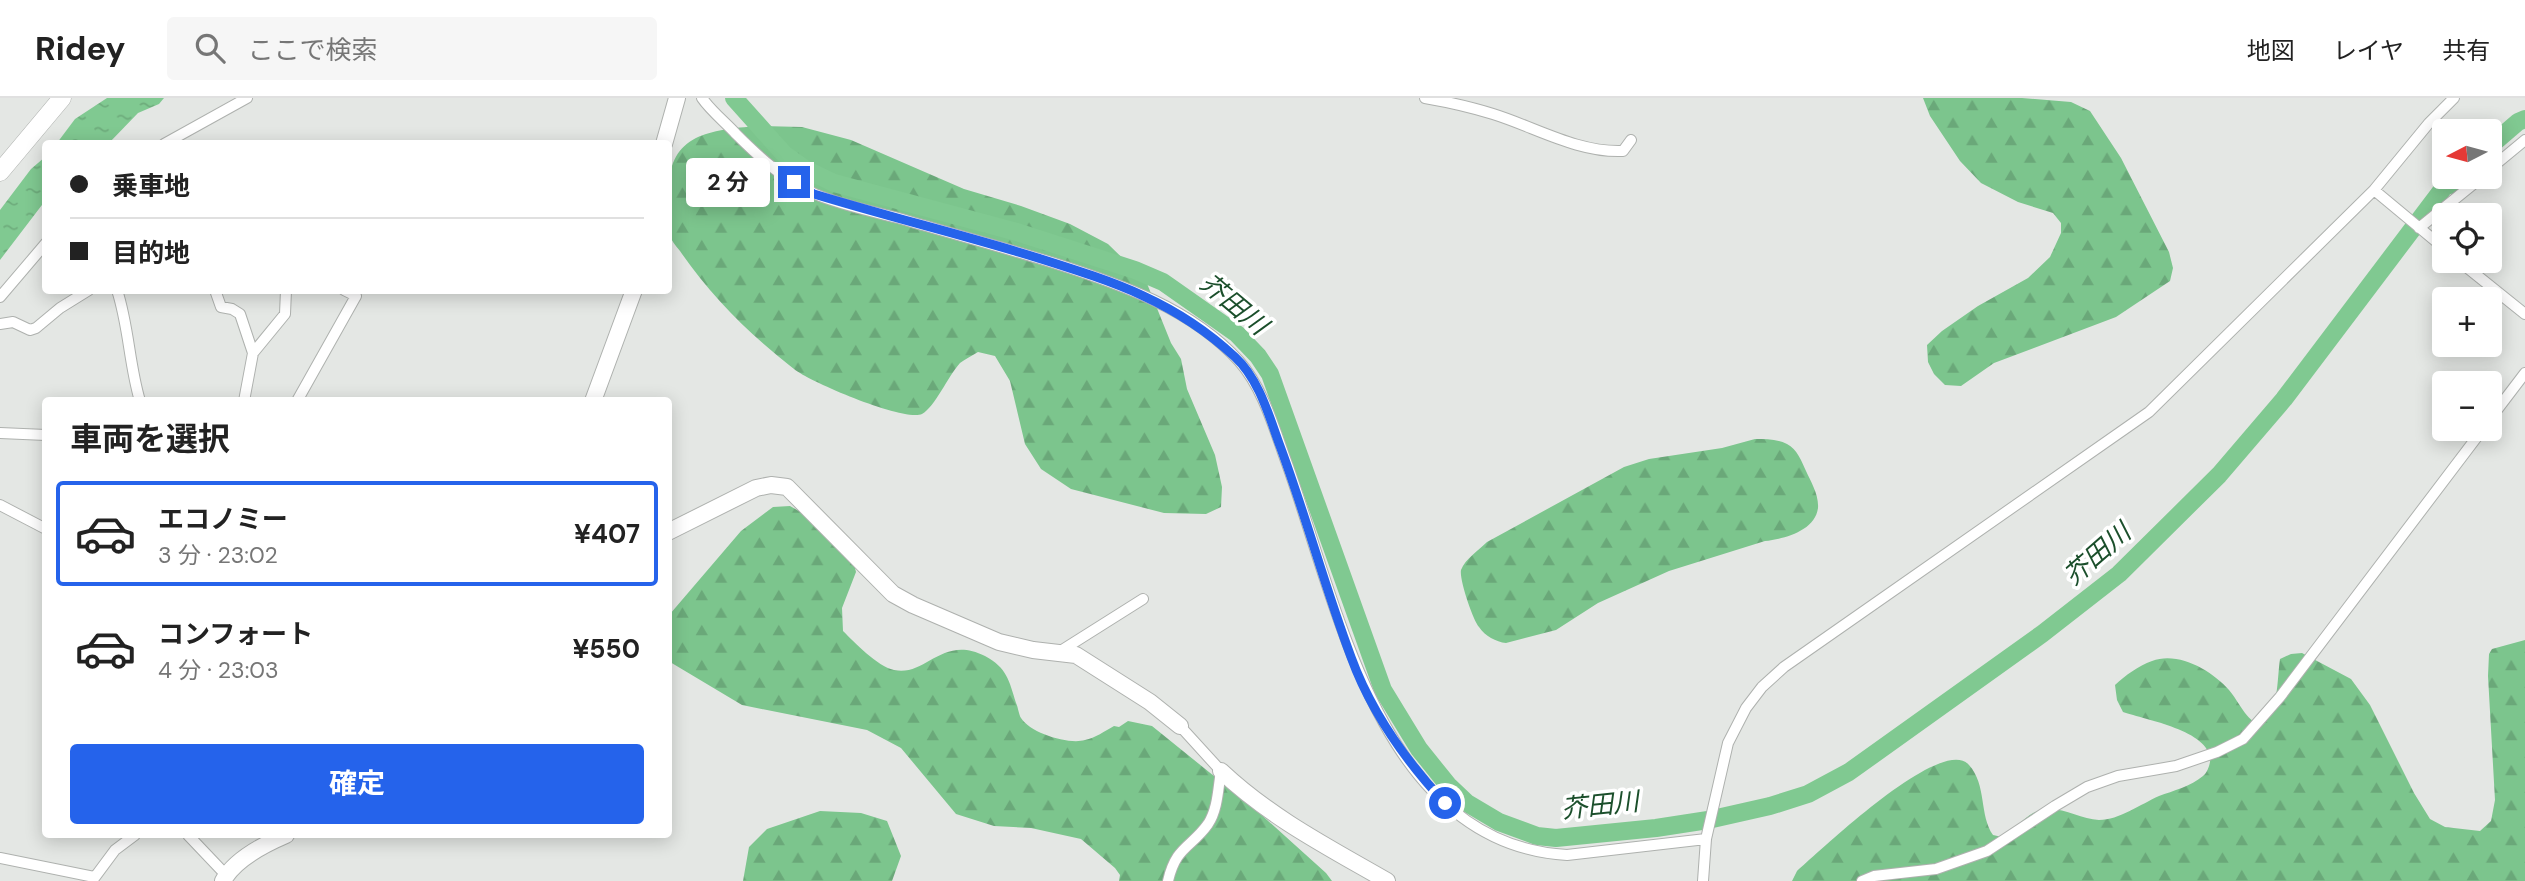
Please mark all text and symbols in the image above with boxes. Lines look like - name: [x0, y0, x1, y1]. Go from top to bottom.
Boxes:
- search box: [167, 17, 657, 80]
- text: Ridey: [35, 27, 125, 70]
- icon: search: [191, 29, 229, 67]
- text: ここで検索: [247, 33, 377, 67]
- text: 地図: [2247, 35, 2295, 66]
- text: レイヤ: [2333, 35, 2404, 66]
- text: 共有: [2442, 35, 2490, 66]
- north arrow: [2432, 119, 2502, 189]
- map controls: [2432, 119, 2502, 441]
- callout: 2 分: [686, 158, 770, 206]
- route end: [778, 166, 810, 198]
- text: 2 分: [707, 167, 749, 197]
- text: 乗車地: [112, 169, 190, 203]
- button: locate: [2432, 203, 2502, 273]
- text: 目的地: [112, 236, 190, 270]
- water label: 芥田川: [1193, 266, 1277, 344]
- button: +: [2432, 287, 2502, 357]
- button: −: [2432, 371, 2502, 441]
- text: 車両を選択: [70, 418, 230, 460]
- icon: car: [74, 502, 137, 565]
- text: エコノミー: [158, 502, 288, 536]
- water label: 芥田川: [2056, 514, 2140, 592]
- text: ¥407: [574, 517, 640, 551]
- text: 3 分 · 23:02: [158, 540, 278, 570]
- icon: car: [74, 617, 137, 680]
- text: コンフォート: [158, 617, 313, 651]
- text: ¥550: [572, 632, 640, 666]
- text: 4 分 · 23:03: [158, 655, 279, 685]
- button: 確定: [70, 744, 644, 824]
- water label: 芥田川: [1559, 784, 1644, 826]
- route start: [1429, 787, 1461, 819]

